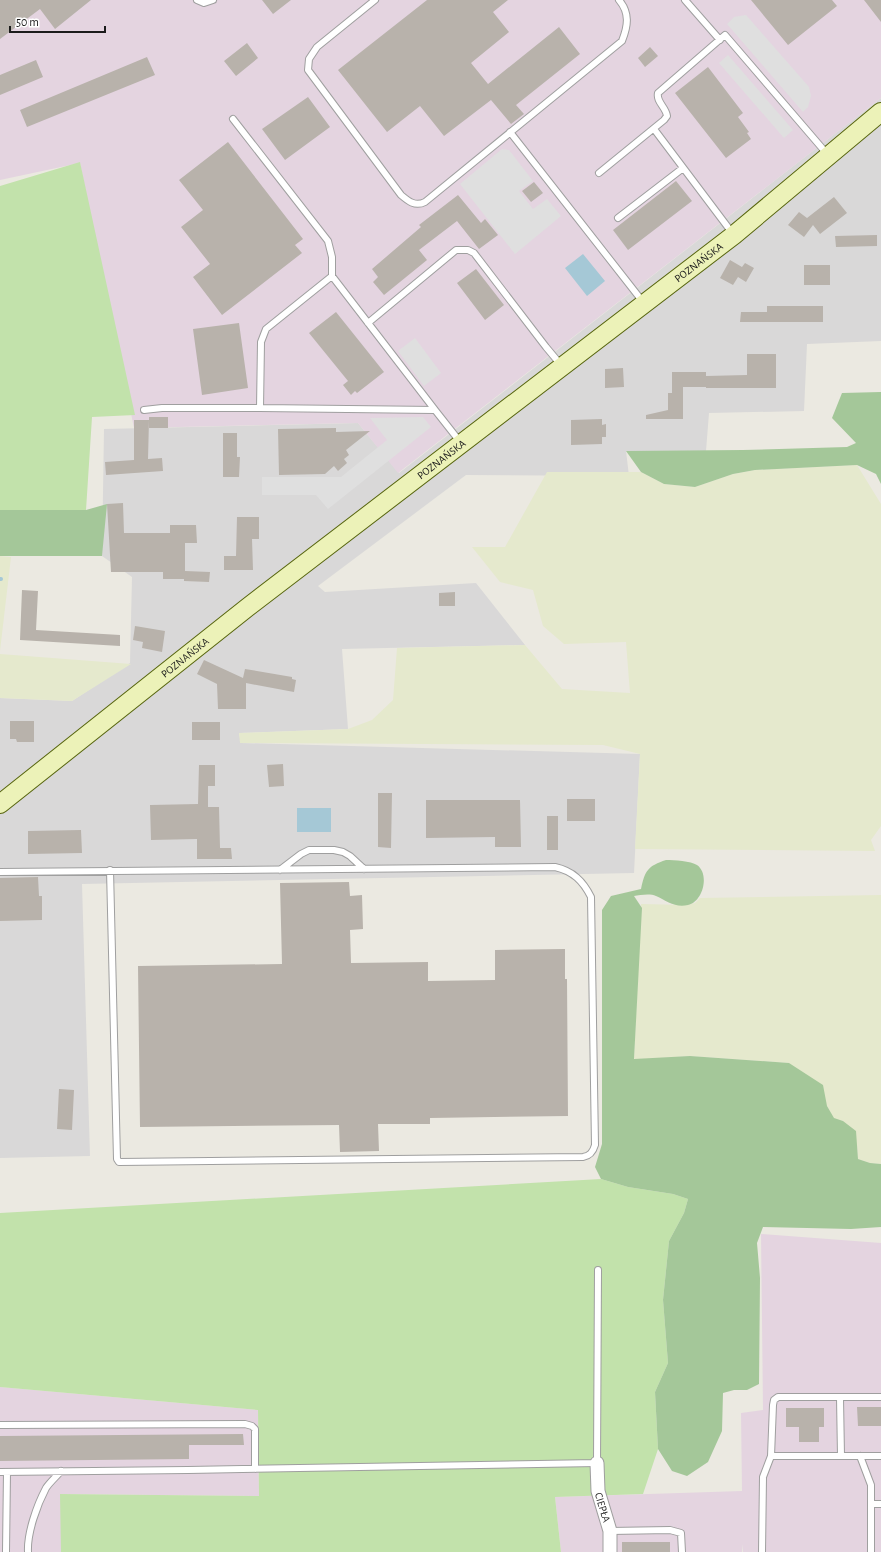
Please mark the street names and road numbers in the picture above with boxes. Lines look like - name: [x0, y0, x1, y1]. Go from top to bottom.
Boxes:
- street label: POZNAŃSKA: [673, 240, 725, 284]
- street label: POZNAŃSKA: [415, 437, 468, 481]
- street label: POZNAŃSKA: [159, 635, 212, 680]
- street label: CIEPŁA: [593, 1491, 612, 1524]

